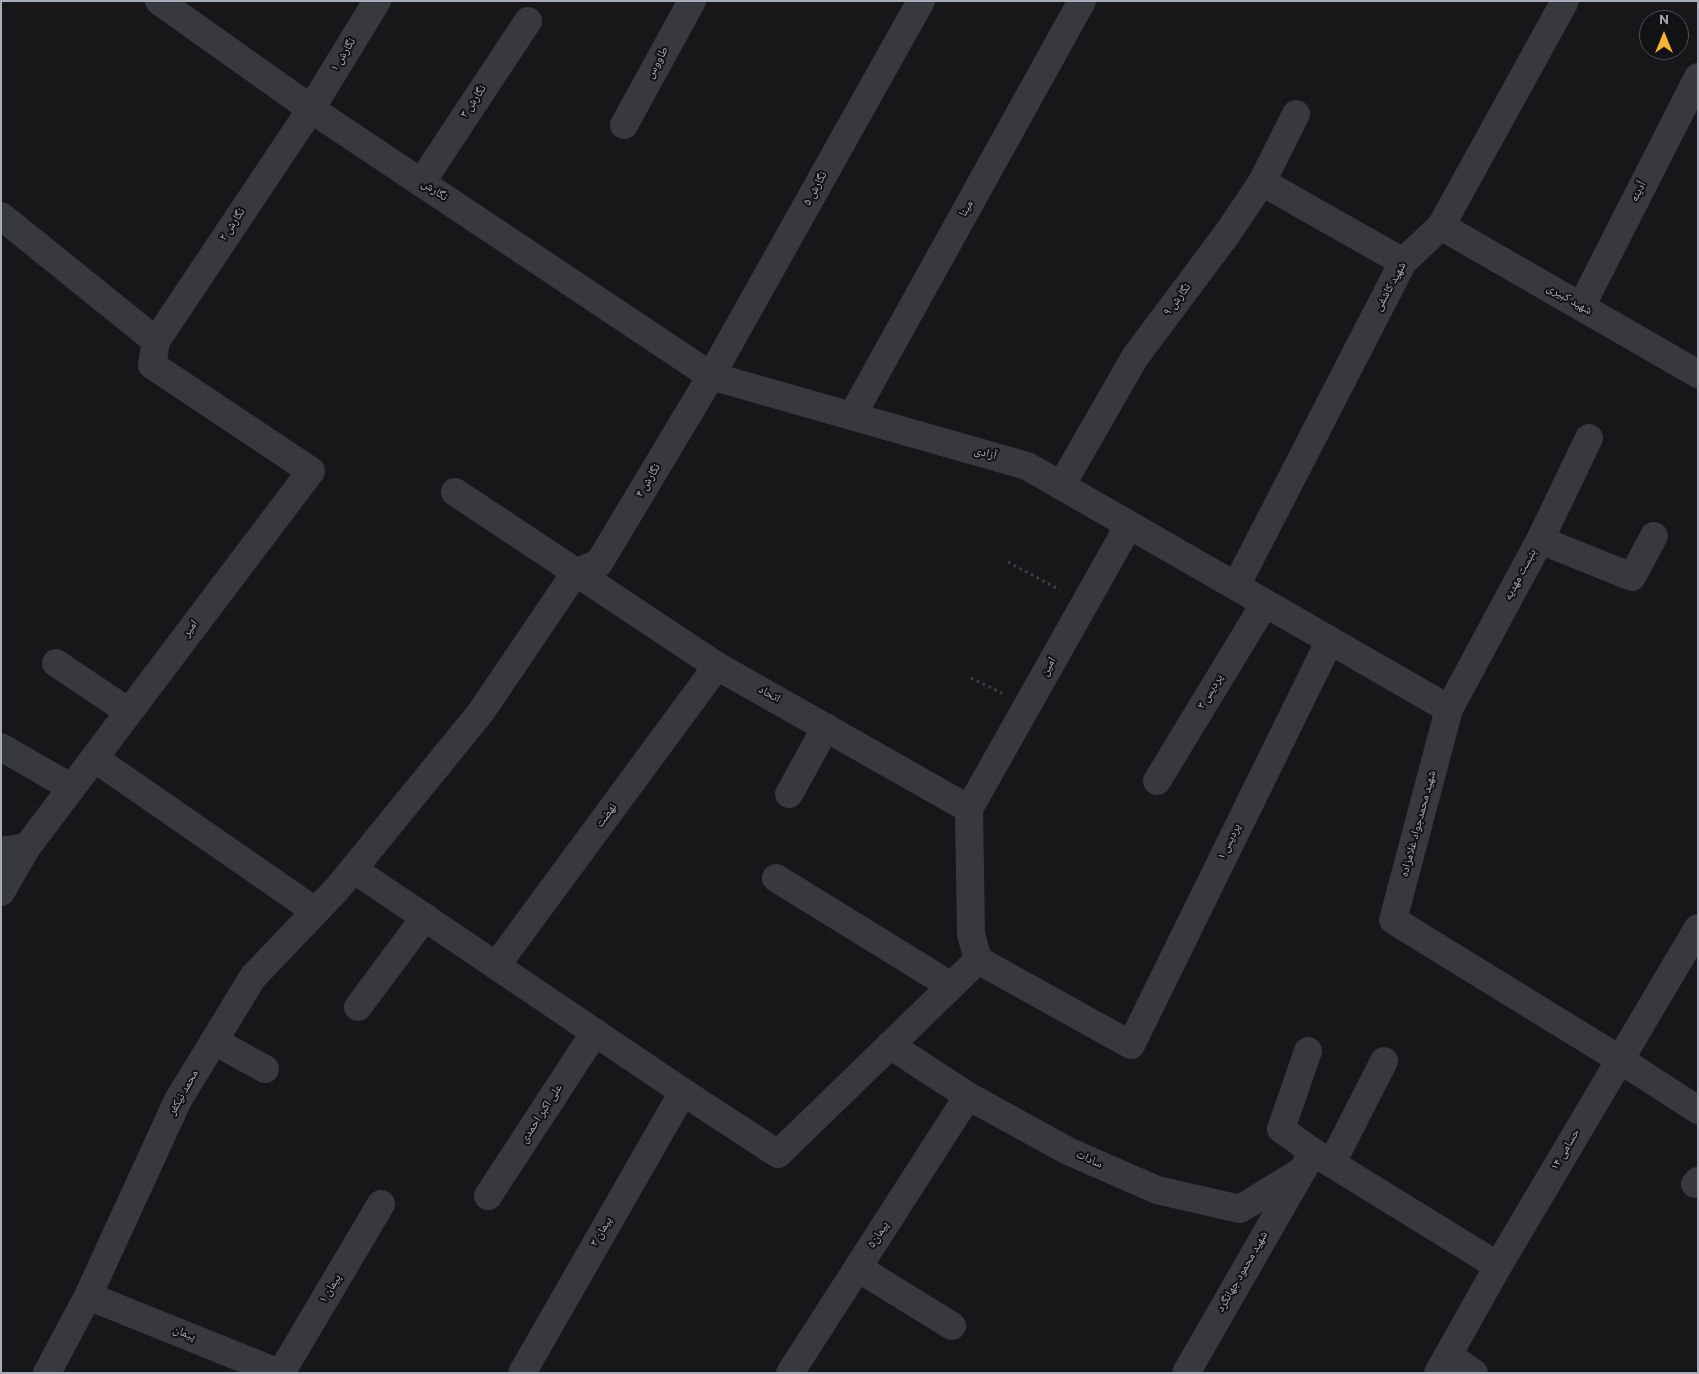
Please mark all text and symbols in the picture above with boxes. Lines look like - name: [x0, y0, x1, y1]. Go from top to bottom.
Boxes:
- north arrow: [1639, 10, 1689, 60]
- text: N: [1659, 12, 1669, 29]
- street label: نگارش ۱: [328, 36, 360, 74]
- street label: طاووس: [643, 44, 673, 82]
- street label: نگارش ۳: [458, 83, 490, 121]
- street label: نگارش ۵: [801, 169, 831, 209]
- street label: نگارش: [418, 177, 450, 205]
- street label: آدینه: [1628, 179, 1650, 205]
- street label: مینا: [957, 198, 977, 220]
- street label: نگارش ۲: [217, 206, 249, 244]
- street label: شهید کاشفی: [1372, 260, 1410, 314]
- street label: نگارش ۹: [1161, 281, 1195, 319]
- street label: شهید کبیری: [1544, 281, 1594, 319]
- street label: آزادی: [972, 444, 998, 464]
- street label: نگارش ۴: [633, 462, 665, 500]
- street label: بنبست مهدیه: [1501, 547, 1541, 603]
- street label: امیر: [180, 618, 202, 640]
- street label: امین: [1038, 655, 1060, 679]
- street label: پردیس ۳: [1195, 672, 1227, 712]
- street label: اتحاد: [755, 683, 783, 707]
- street label: شهید محمدجواد غلامزاده: [1398, 769, 1440, 879]
- street label: نهضت: [593, 801, 621, 831]
- street label: پردیس ۱: [1215, 822, 1245, 862]
- street label: محمد نیکفر: [166, 1068, 202, 1118]
- street label: علی اکبر احمدی: [518, 1082, 566, 1146]
- street label: حسامی ۱۴: [1548, 1127, 1584, 1173]
- street label: سادات: [1073, 1148, 1105, 1172]
- street label: پیمان ۳: [588, 1215, 616, 1249]
- street label: پیمان۵: [865, 1219, 893, 1251]
- street label: شهید محمود جهانگرد: [1214, 1229, 1272, 1315]
- street label: پیمان ۱: [317, 1272, 345, 1306]
- street label: پیمان: [170, 1323, 198, 1345]

